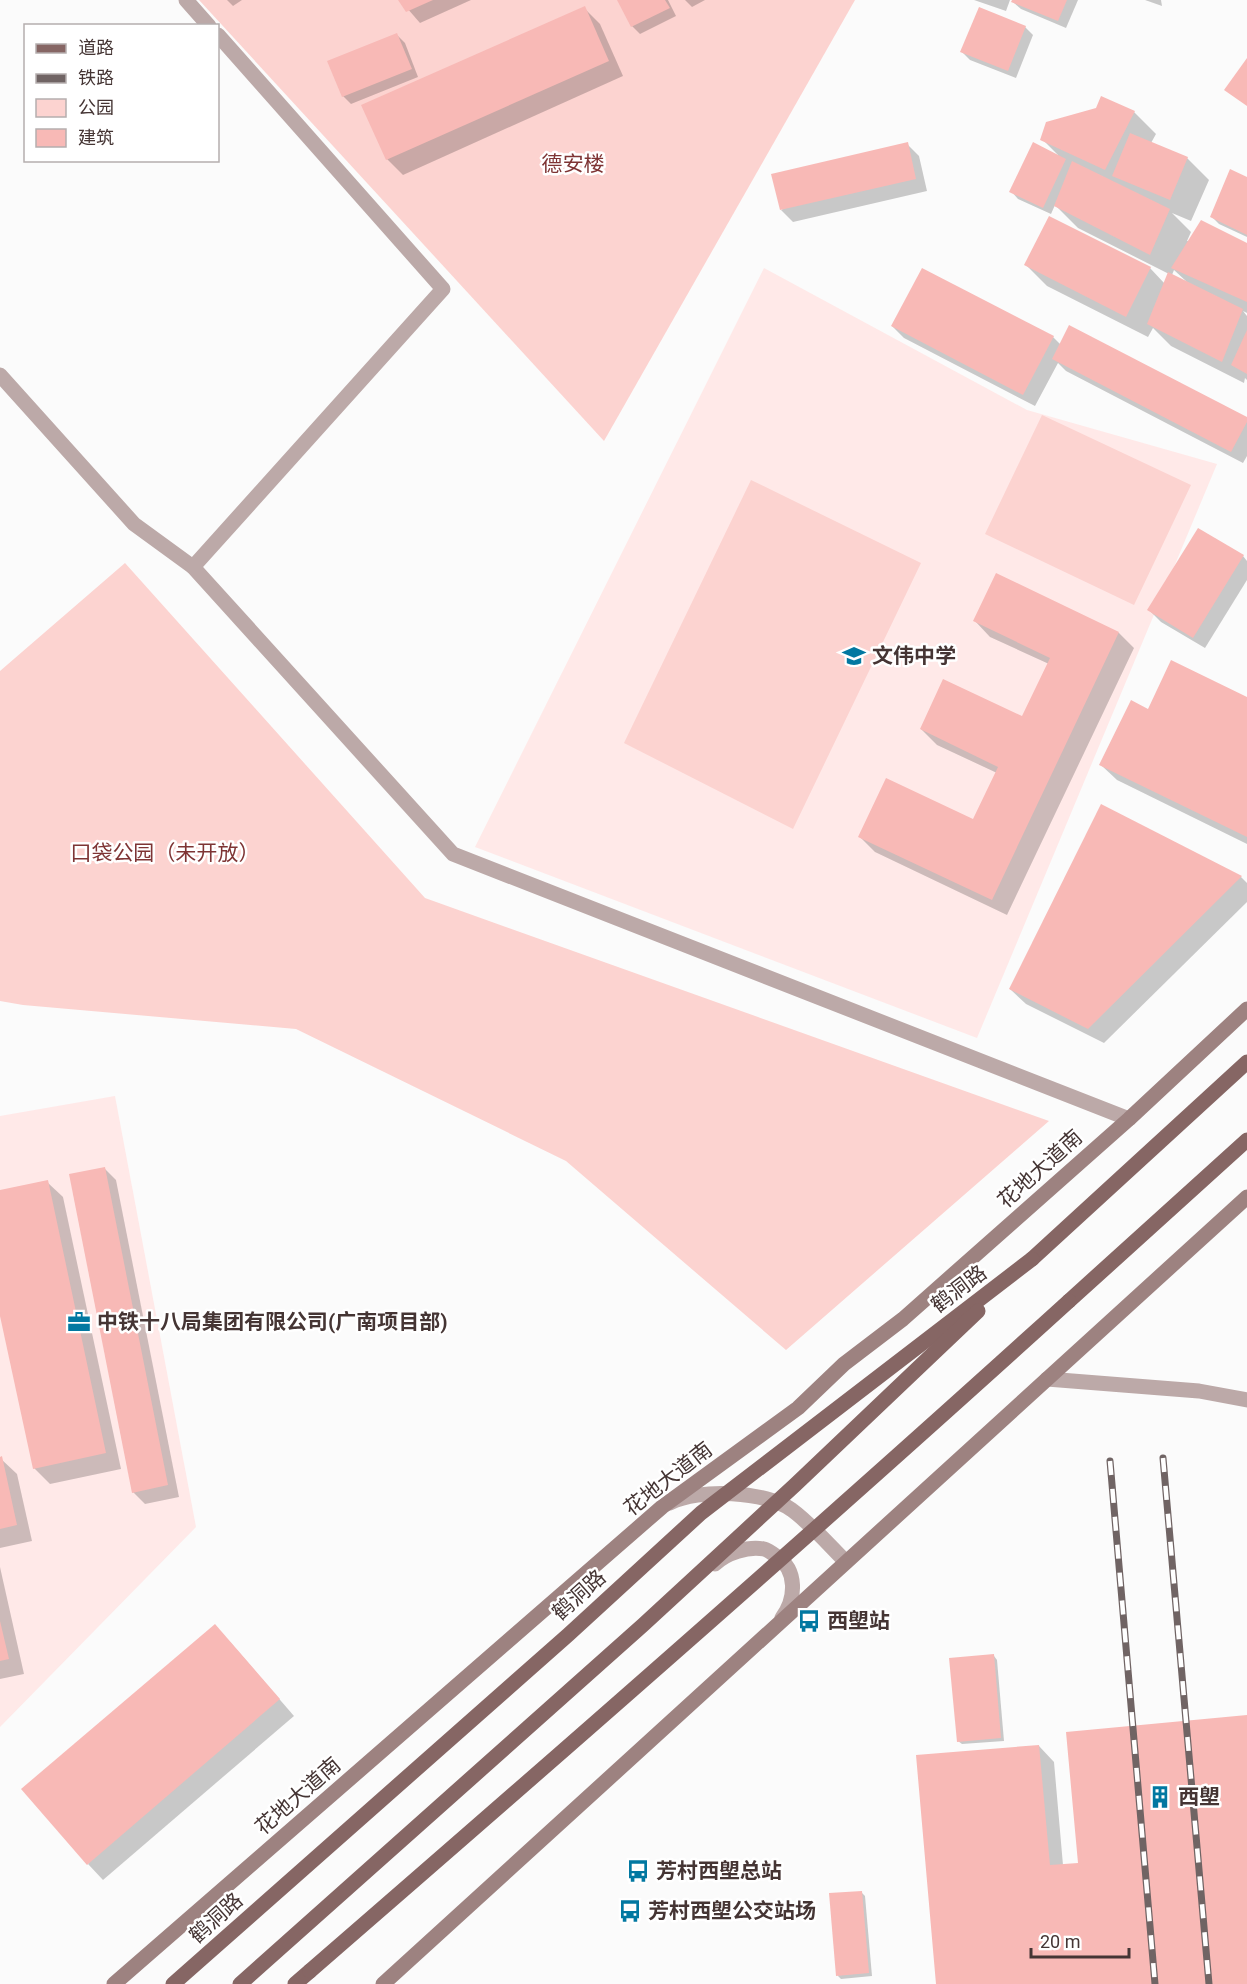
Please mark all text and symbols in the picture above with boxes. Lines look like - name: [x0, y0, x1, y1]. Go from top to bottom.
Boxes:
- legend: [24, 24, 219, 162]
- text: 道路: [78, 37, 114, 58]
- text: 铁路: [78, 67, 114, 88]
- text: 公园: [78, 97, 114, 118]
- text: 建筑: [78, 127, 114, 148]
- park label: 德安楼: [542, 152, 605, 176]
- school or university icon: 文伟中学: [841, 643, 867, 669]
- place label: 文伟中学: [872, 644, 956, 668]
- park label: 口袋公园（未开放）: [71, 841, 260, 865]
- street label: 花地大道南: [993, 1125, 1087, 1213]
- street label: 鹤洞路: [927, 1260, 991, 1318]
- office icon: 中铁十八局集团有限公司(广南项目部): [66, 1309, 92, 1335]
- place label: 中铁十八局集团有限公司(广南项目部): [97, 1310, 448, 1334]
- street label: 花地大道南: [619, 1437, 717, 1521]
- street label: 鹤洞路: [548, 1565, 610, 1625]
- bus stop icon: 西塱站: [796, 1608, 822, 1634]
- place label: 西塱站: [827, 1609, 890, 1633]
- street label: 花地大道南: [251, 1753, 345, 1839]
- building icon: 西塱: [1147, 1784, 1173, 1810]
- place label: 西塱: [1178, 1785, 1220, 1809]
- bus stop icon: 芳村西塱总站: [625, 1858, 651, 1884]
- place label: 芳村西塱总站: [656, 1859, 782, 1883]
- street label: 鹤洞路: [185, 1888, 247, 1948]
- bus stop icon: 芳村西塱公交站场: [617, 1898, 643, 1924]
- place label: 芳村西塱公交站场: [648, 1899, 816, 1923]
- scale bar: [1031, 1921, 1128, 1959]
- text: 20 m: [1040, 1931, 1080, 1952]

